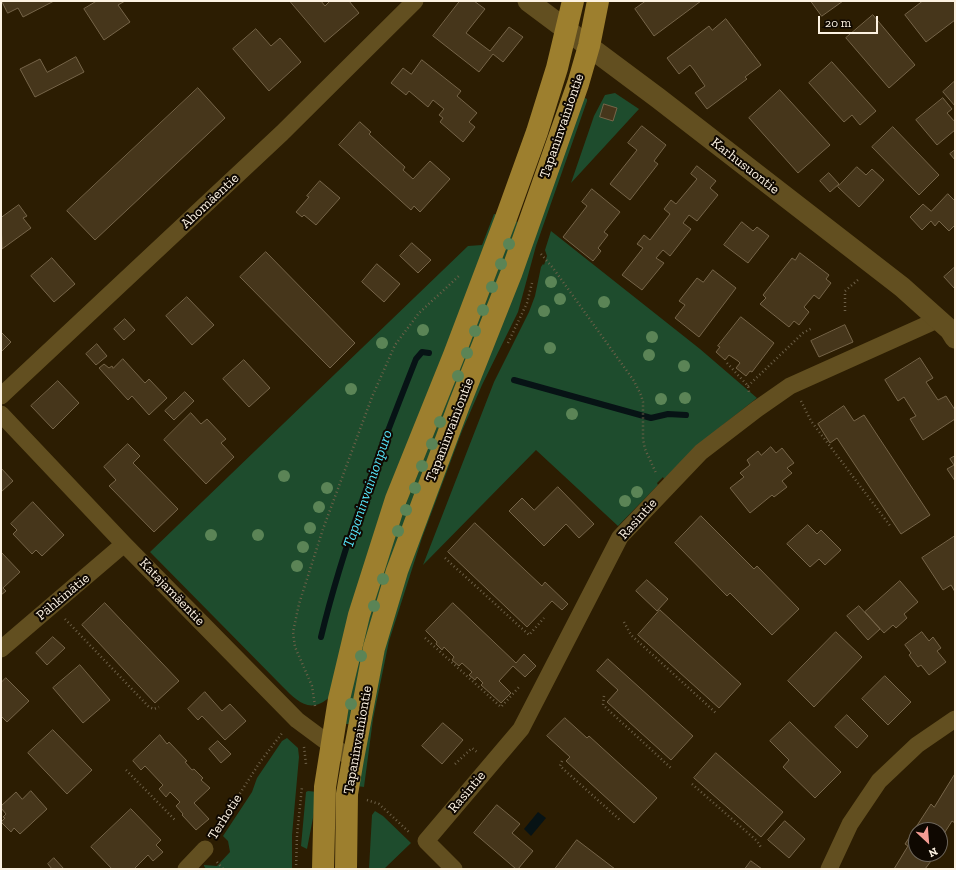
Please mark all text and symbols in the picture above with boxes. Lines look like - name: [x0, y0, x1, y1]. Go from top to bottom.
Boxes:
- scale bar: [820, 8, 880, 34]
- text: 20 m: [825, 16, 851, 30]
- street label: Tapaninvainiontie: [536, 71, 588, 181]
- street label: Karhusuontie: [707, 134, 783, 198]
- street label: Ahomäentie: [177, 170, 243, 232]
- street label: Tapaninvainiontie: [422, 376, 478, 484]
- water label: Tapaninvainionpuro: [339, 428, 397, 550]
- street label: Rasintie: [615, 495, 661, 543]
- street label: Katajamäentie: [136, 555, 208, 629]
- street label: Pähkinätie: [33, 570, 93, 624]
- street label: Tapaninvainiontie: [340, 684, 376, 796]
- street label: Rasintie: [445, 768, 489, 816]
- street label: Terhotie: [204, 791, 246, 843]
- north arrow: [908, 822, 948, 862]
- text: N: [926, 845, 940, 860]

